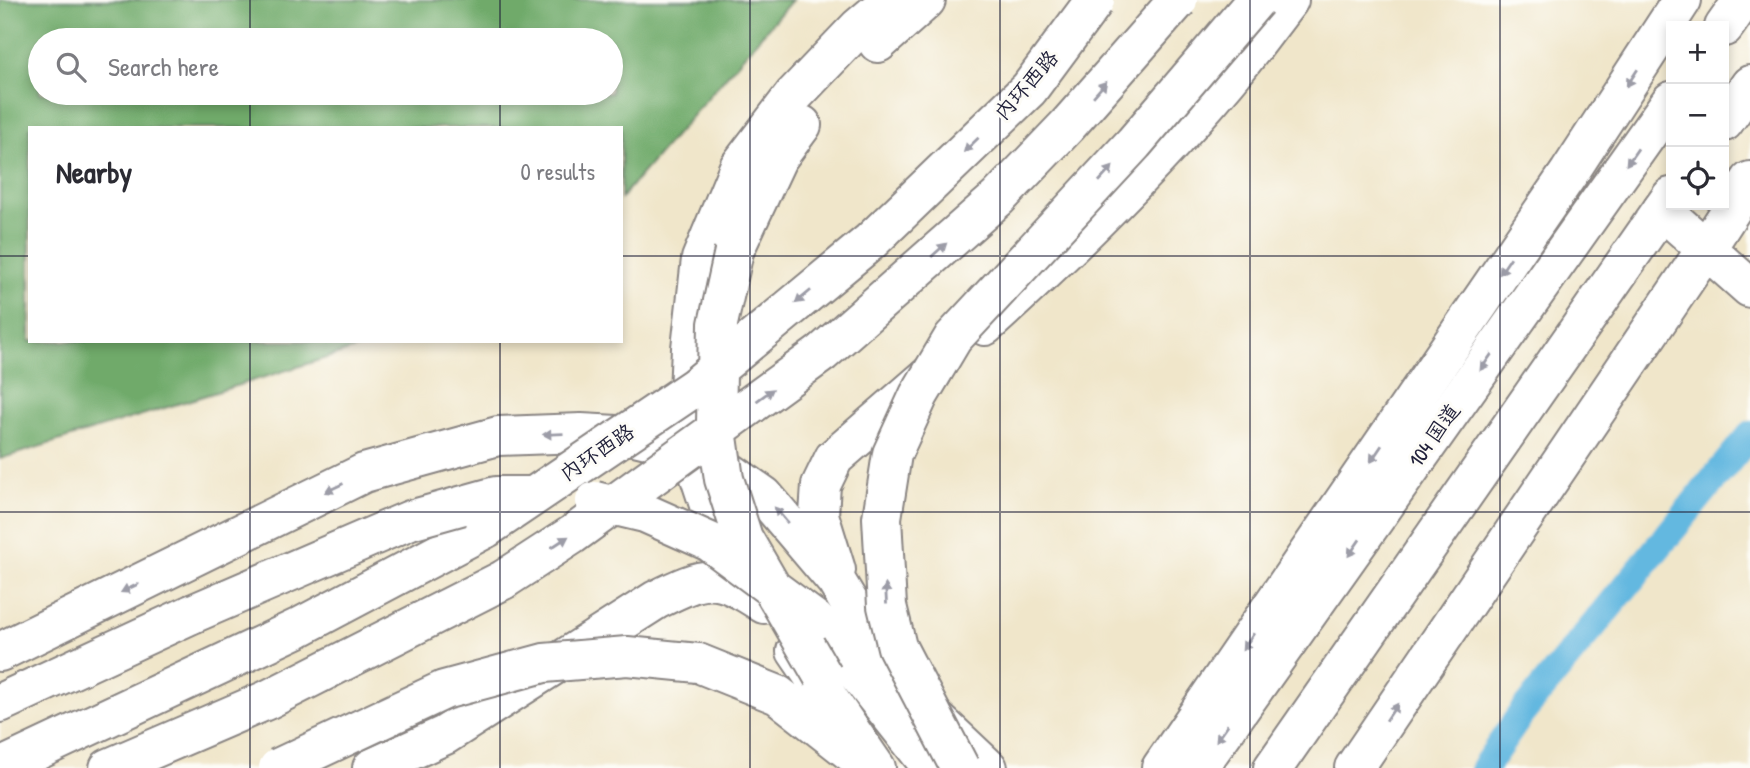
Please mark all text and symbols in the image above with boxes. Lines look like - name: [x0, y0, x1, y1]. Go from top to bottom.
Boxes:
- map controls: [1666, 21, 1729, 210]
- button: +: [1666, 21, 1729, 84]
- search box: [28, 28, 623, 105]
- street label: 内环西路: [988, 44, 1064, 126]
- icon: search: [52, 48, 90, 86]
- text: Search here: [108, 49, 219, 84]
- one-way arrow: [1625, 68, 1638, 87]
- one-way arrow: [1092, 80, 1108, 98]
- button: −: [1666, 84, 1729, 147]
- one-way arrow: [963, 136, 980, 152]
- button: locate: [1666, 147, 1729, 210]
- one-way arrow: [1625, 148, 1639, 166]
- text: Nearby: [56, 152, 132, 192]
- text: 0 results: [520, 156, 595, 187]
- one-way arrow: [1098, 165, 1114, 183]
- one-way arrow: [930, 242, 948, 258]
- one-way arrow: [1499, 257, 1512, 276]
- one-way arrow: [794, 290, 812, 305]
- one-way arrow: [1479, 353, 1493, 371]
- one-way arrow: [756, 388, 774, 402]
- street label: 104 国道: [1402, 397, 1466, 473]
- street label: 内环西路: [554, 416, 640, 488]
- one-way arrow: [542, 428, 564, 439]
- one-way arrow: [1369, 445, 1383, 463]
- one-way arrow: [324, 482, 344, 493]
- one-way arrow: [774, 507, 789, 524]
- one-way arrow: [550, 536, 570, 549]
- one-way arrow: [1347, 539, 1361, 557]
- one-way arrow: [120, 583, 140, 594]
- one-way arrow: [881, 583, 892, 605]
- one-way arrow: [1241, 633, 1255, 651]
- one-way arrow: [1385, 702, 1398, 721]
- one-way arrow: [1215, 724, 1229, 742]

